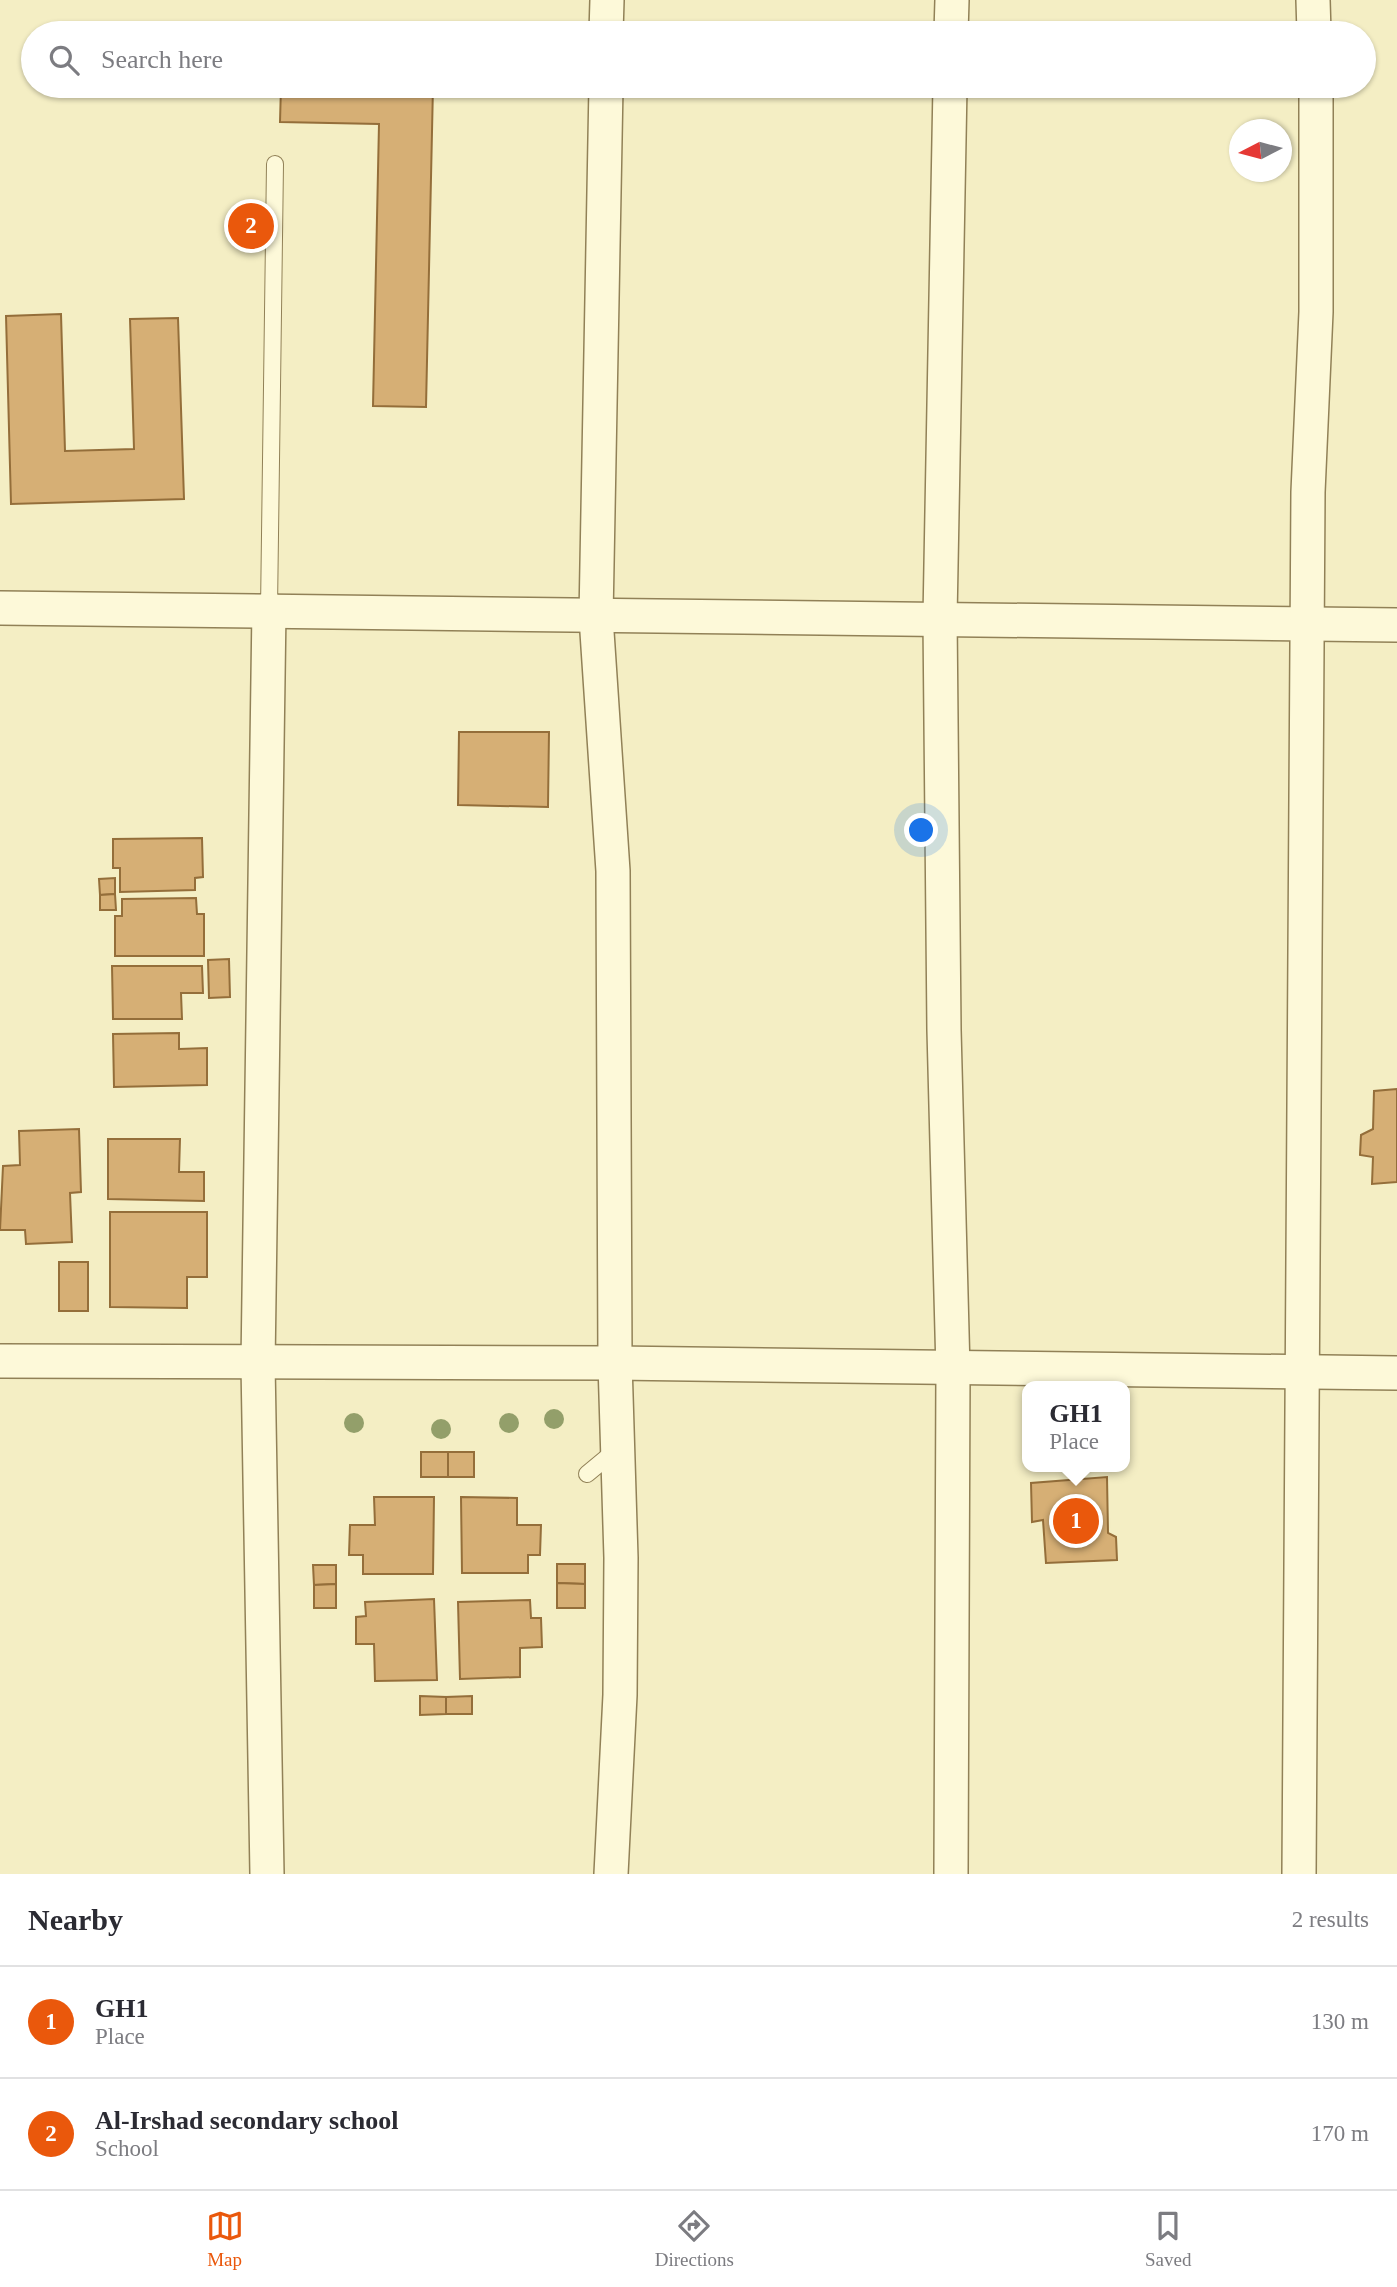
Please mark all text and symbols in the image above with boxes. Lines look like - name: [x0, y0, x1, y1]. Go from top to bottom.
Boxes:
- search box: [21, 21, 1376, 98]
- icon: search: [45, 41, 83, 79]
- text: Search here: [101, 45, 223, 74]
- north arrow: [1229, 119, 1292, 182]
- pin: 2: [228, 200, 274, 252]
- your location: [904, 813, 938, 847]
- popup: [1022, 1381, 1130, 1472]
- text: GH1: [1049, 1399, 1103, 1428]
- text: Place: [1049, 1429, 1099, 1454]
- pin: 1: [1053, 1495, 1099, 1547]
- text: Nearby: [28, 1903, 123, 1936]
- text: 2 results: [1292, 1907, 1369, 1932]
- text: GH1: [95, 1994, 148, 2023]
- text: 1: [45, 2009, 57, 2034]
- text: 130 m: [1311, 2009, 1369, 2034]
- text: Place: [95, 2024, 145, 2049]
- text: Al-Irshad secondary school: [95, 2106, 398, 2135]
- text: 2: [45, 2121, 57, 2146]
- text: 170 m: [1311, 2121, 1369, 2146]
- text: School: [95, 2136, 159, 2161]
- tab: Map: [206, 2207, 244, 2271]
- tab: Directions: [655, 2207, 734, 2271]
- tab: Saved: [1145, 2207, 1191, 2271]

